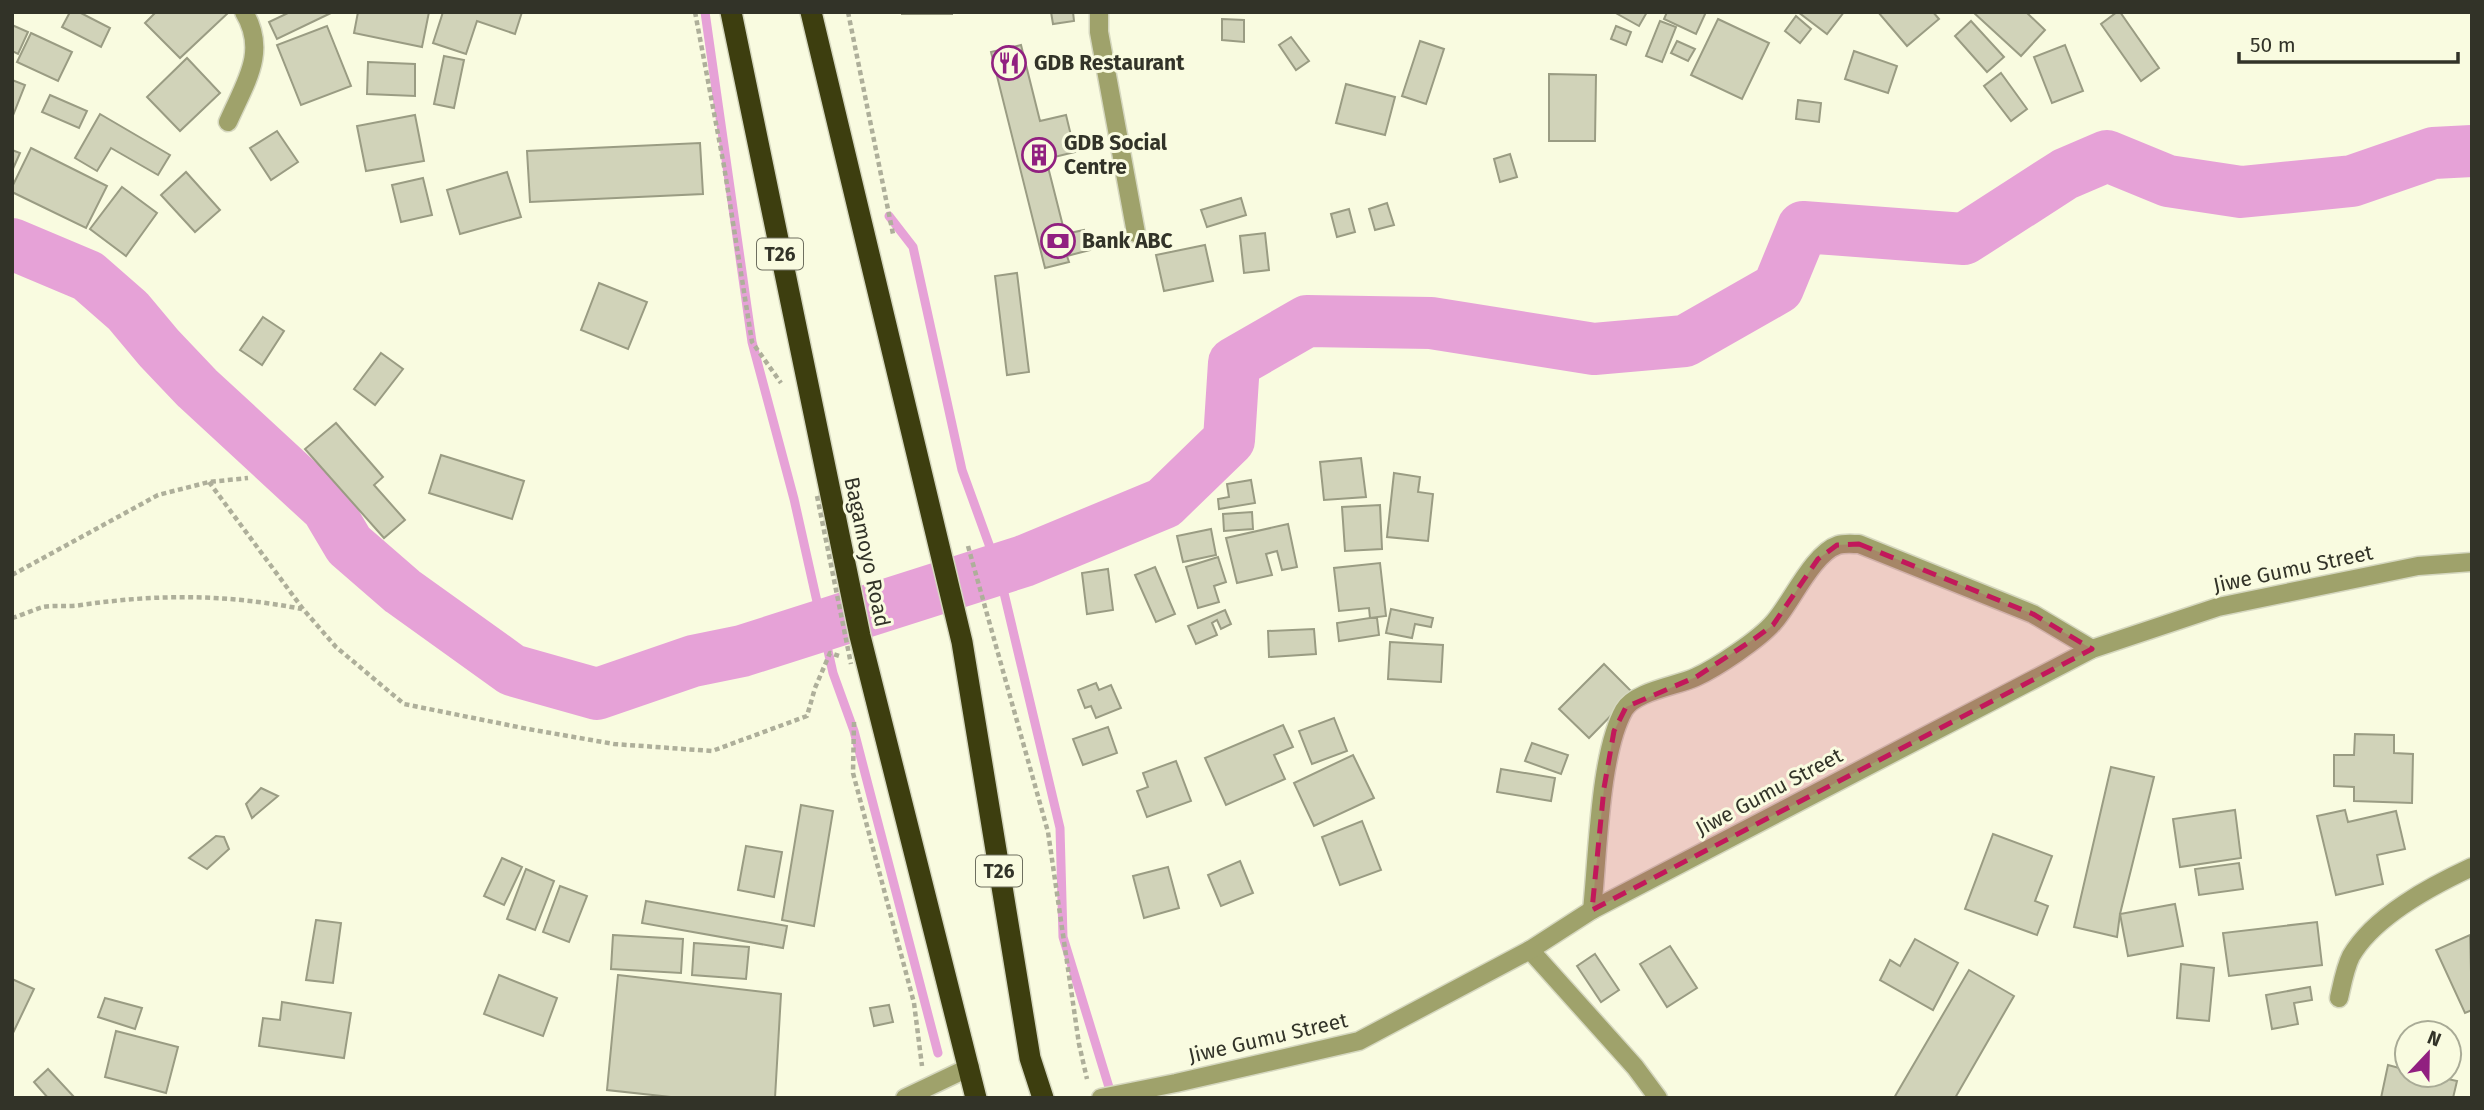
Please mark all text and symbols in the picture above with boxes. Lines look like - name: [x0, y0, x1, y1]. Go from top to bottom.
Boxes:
- scale bar: [2239, 21, 2458, 65]
- text: 50 m: [2250, 32, 2296, 58]
- restaurant icon: GDB Restaurant: [990, 44, 1028, 82]
- place label: GDB Restaurant: [1034, 50, 1185, 76]
- place label: GDB Social Centre: [1064, 130, 1168, 180]
- building icon: GDB Social Centre: [1020, 136, 1058, 174]
- bank icon: Bank ABC: [1039, 222, 1077, 260]
- place label: Bank ABC: [1082, 228, 1173, 254]
- road number: T26: [757, 238, 803, 270]
- street label: Bagamoyo Road: [838, 475, 896, 629]
- street label: Jiwe Gumu Street: [2211, 539, 2376, 599]
- street label: Jiwe Gumu Street: [1691, 742, 1847, 842]
- road number: T26: [976, 856, 1022, 886]
- street label: Jiwe Gumu Street: [1186, 1007, 1351, 1069]
- north arrow: [2393, 1019, 2463, 1089]
- text: N: [2424, 1026, 2444, 1052]

